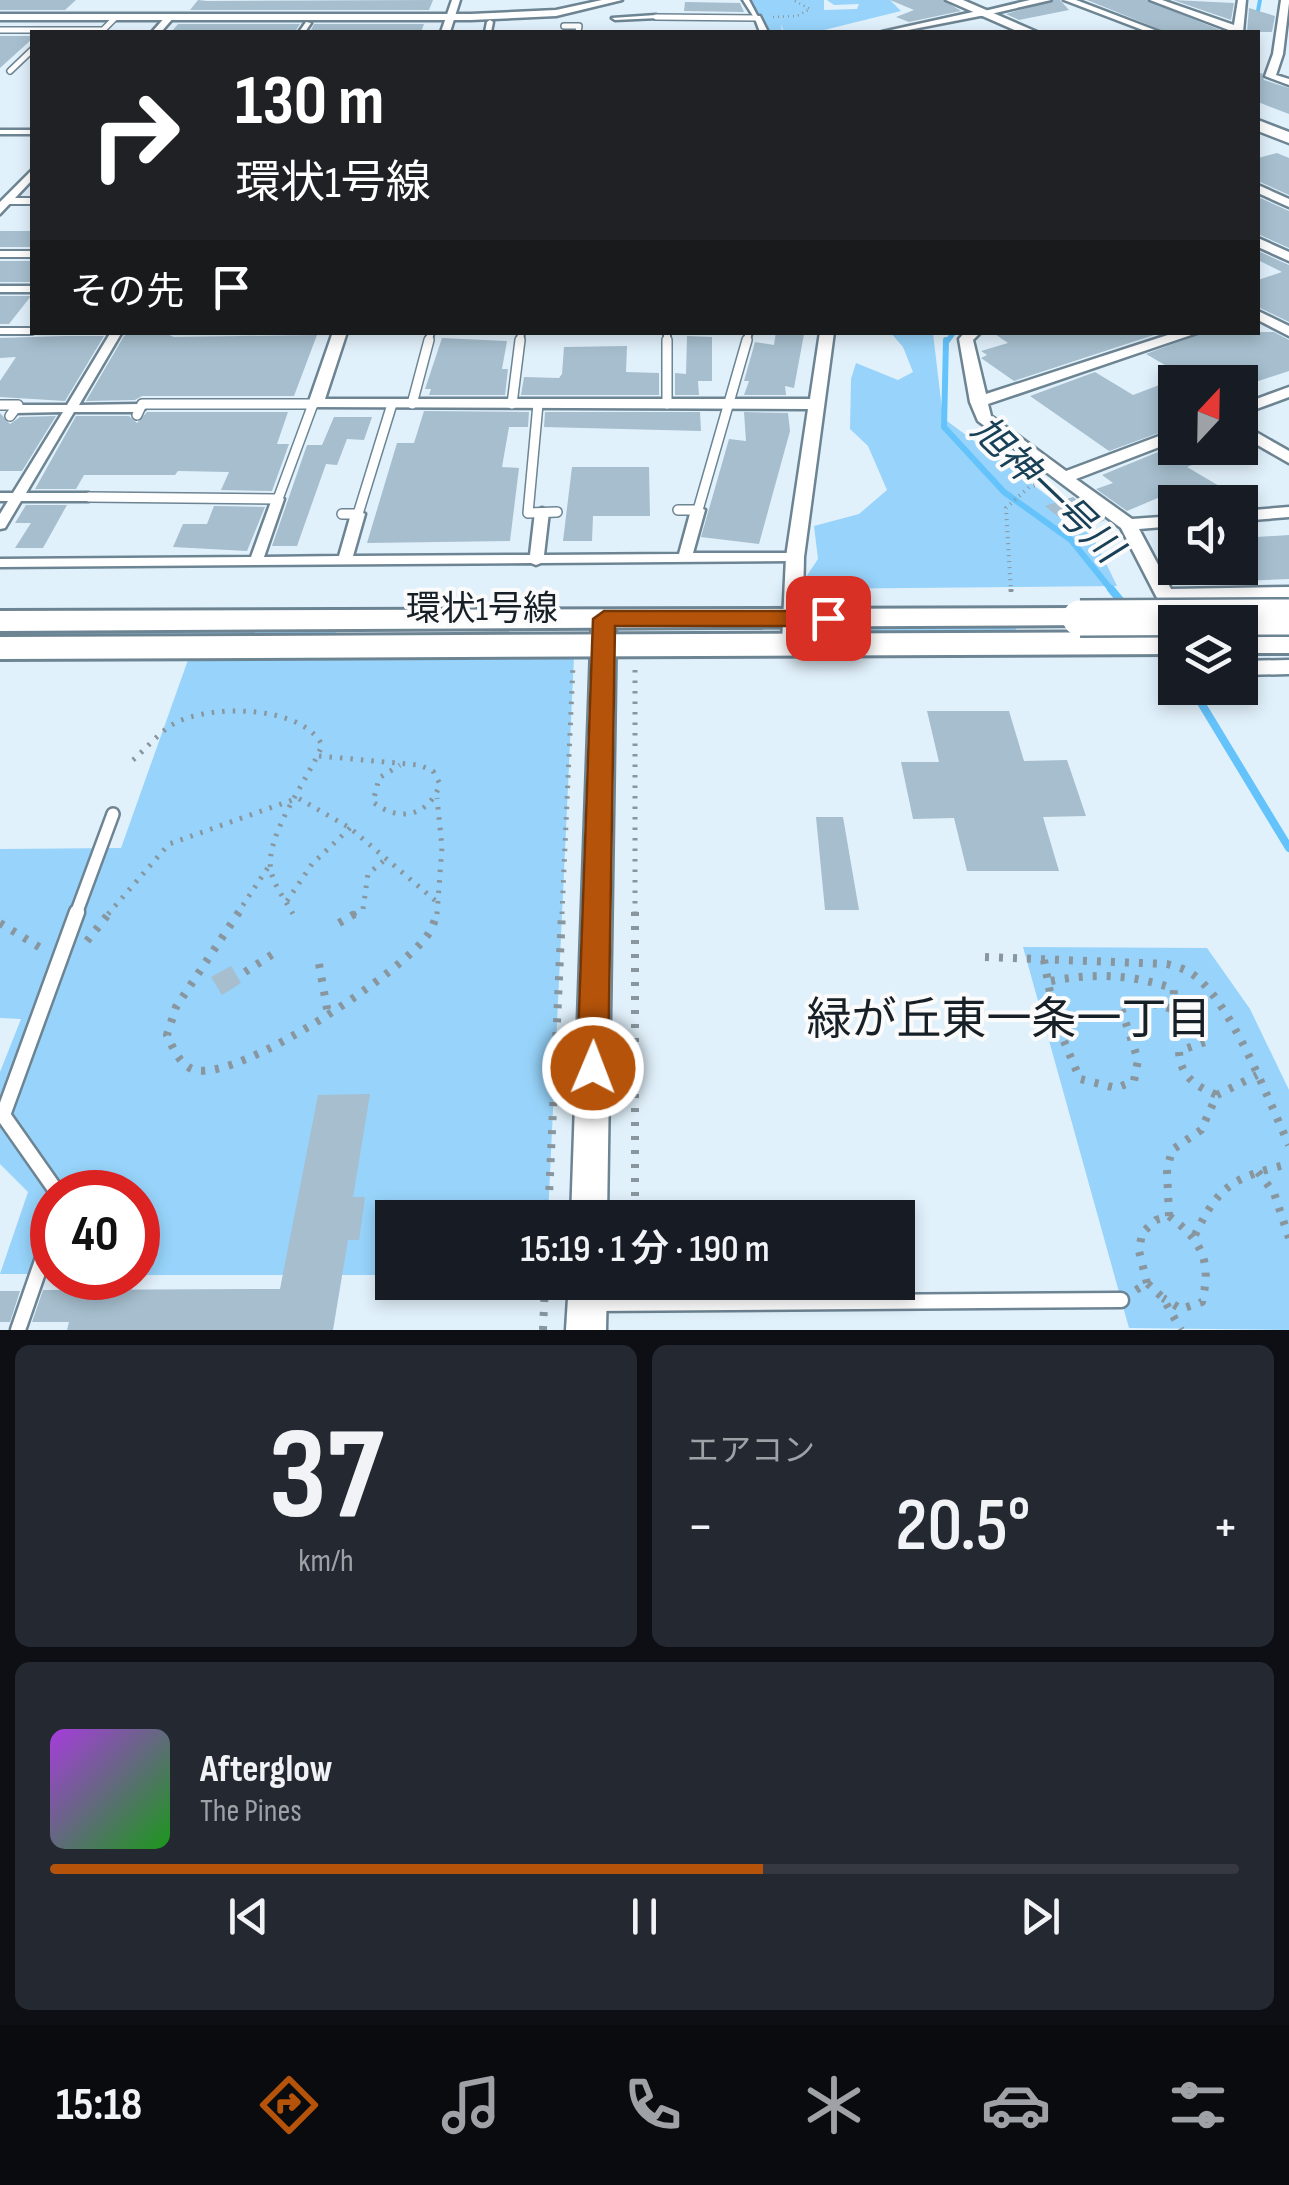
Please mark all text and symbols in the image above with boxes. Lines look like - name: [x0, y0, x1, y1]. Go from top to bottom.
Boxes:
- text: 130 m: [235, 60, 384, 144]
- icon: right: [70, 70, 200, 200]
- text: 環状1号線: [235, 156, 431, 211]
- icon: arrive: [204, 260, 259, 315]
- text: その先: [70, 270, 184, 315]
- north arrow: [1158, 365, 1258, 465]
- map controls: [1158, 365, 1258, 705]
- water label: 旭神一号川: [962, 408, 1133, 575]
- button: sound: [1158, 485, 1258, 585]
- pin: [786, 576, 871, 661]
- street label: 環状1号線: [406, 588, 558, 631]
- icon: arrive: [801, 591, 856, 646]
- button: layers: [1158, 605, 1258, 705]
- district label: 緑が丘東一条一丁目: [806, 993, 1212, 1048]
- position arrow: [541, 1016, 645, 1120]
- speed limit sign: 40: [30, 1170, 160, 1300]
- text: 15:19 · 1 分 · 190 m: [520, 1227, 770, 1272]
- text: 37: [269, 1399, 383, 1555]
- text: エアコン: [687, 1432, 815, 1471]
- text: 20.5°: [895, 1481, 1031, 1572]
- text: −: [687, 1494, 714, 1561]
- text: +: [1212, 1494, 1239, 1561]
- text: km/h: [298, 1542, 354, 1581]
- text: Afterglow: [200, 1747, 333, 1792]
- text: The Pines: [200, 1792, 302, 1831]
- icon: previous: [221, 1889, 276, 1944]
- icon: pause: [617, 1889, 672, 1944]
- icon: next: [1013, 1889, 1068, 1944]
- icon: directions: [254, 2070, 324, 2140]
- icon: music: [436, 2070, 506, 2140]
- icon: phone: [618, 2070, 688, 2140]
- icon: climate: [799, 2070, 869, 2140]
- icon: car: [981, 2070, 1051, 2140]
- icon: filters: [1163, 2070, 1233, 2140]
- text: 15:18: [56, 2078, 142, 2133]

